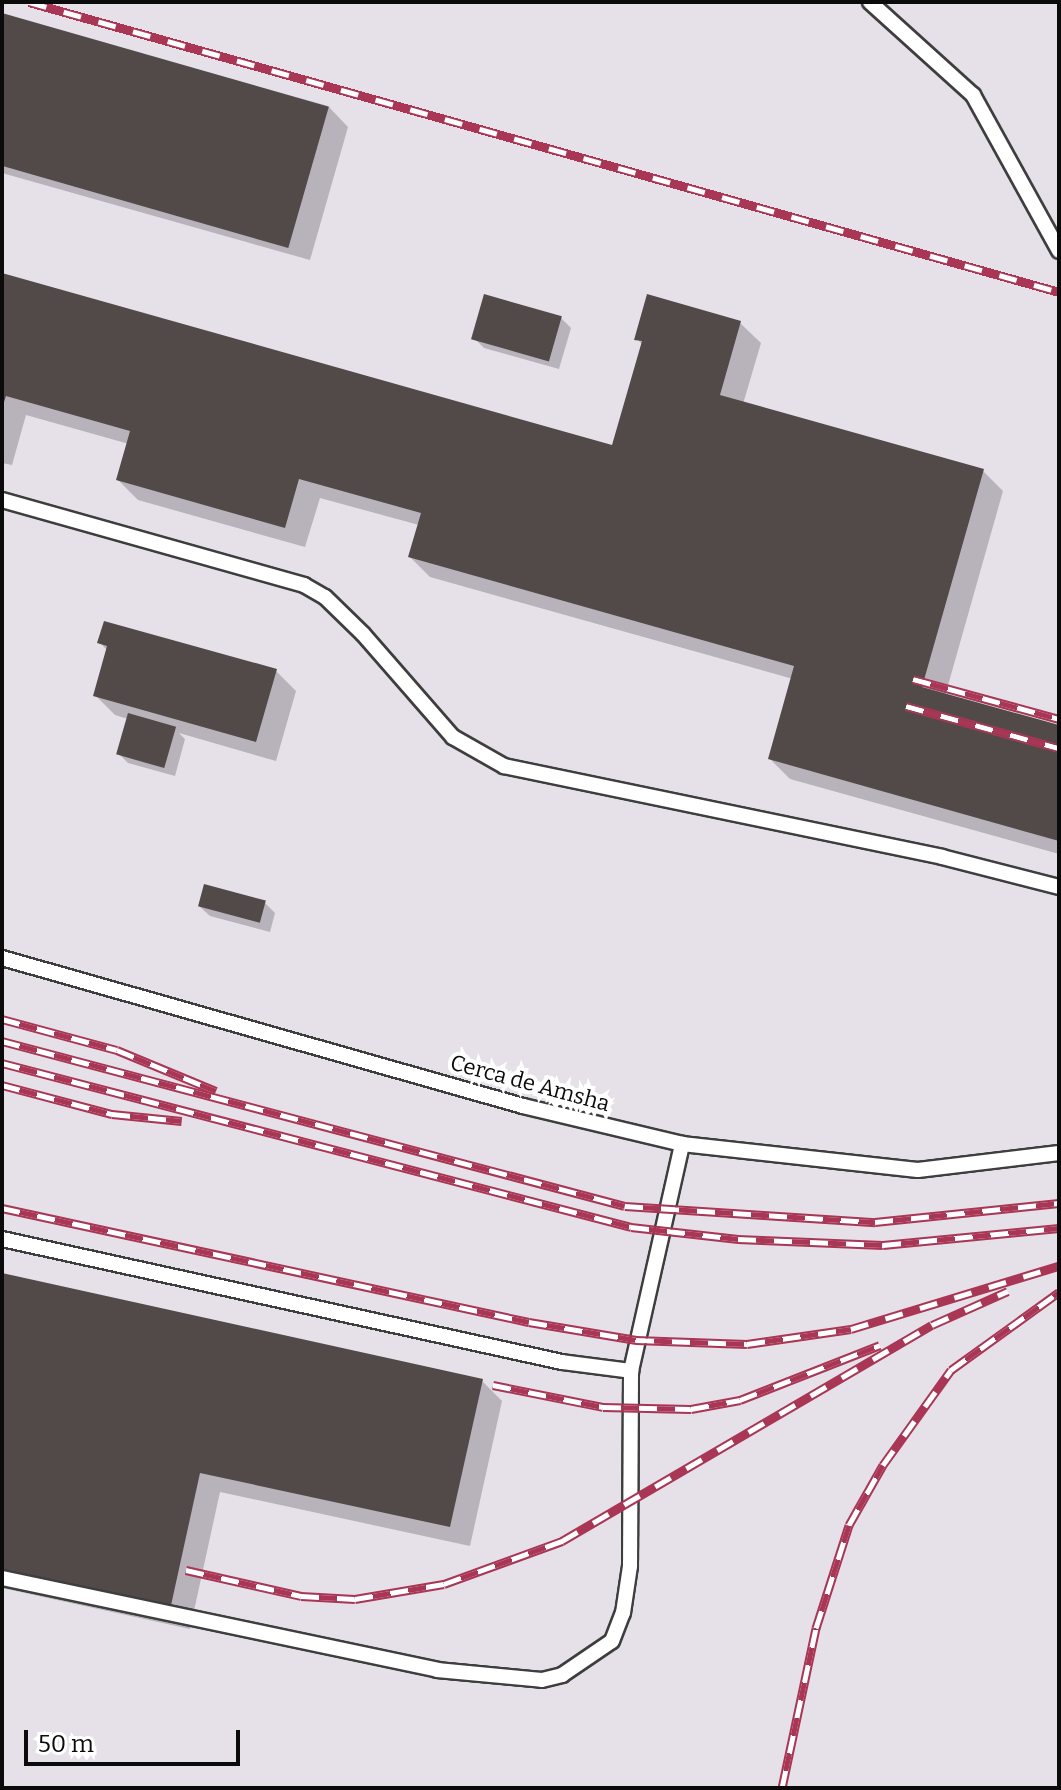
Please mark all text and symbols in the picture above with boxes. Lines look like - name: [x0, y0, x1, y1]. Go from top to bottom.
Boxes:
- street label: Cerca de Amsha: [447, 1049, 613, 1117]
- scale bar: [28, 1714, 244, 1764]
- text: 50 m: [38, 1730, 94, 1758]

